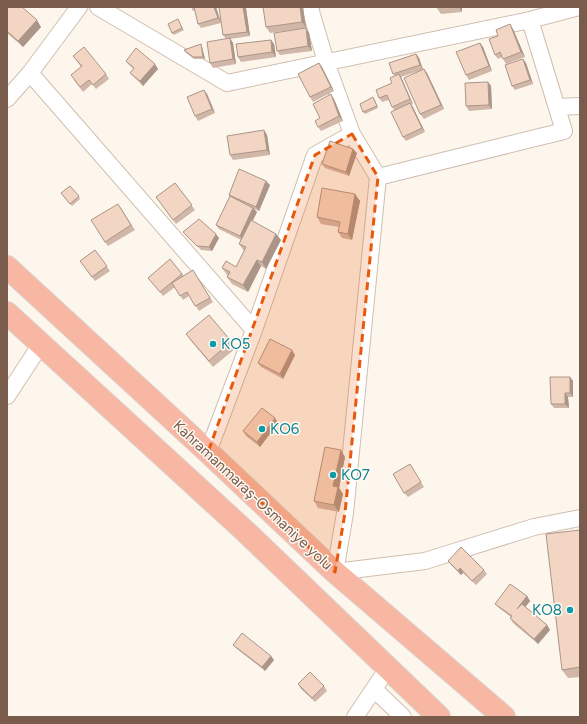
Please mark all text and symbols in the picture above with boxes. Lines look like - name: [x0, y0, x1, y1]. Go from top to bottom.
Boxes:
- place label: KO5: [221, 335, 250, 353]
- marker: KO5: [208, 339, 218, 349]
- street label: Kahramanmaraş-Osmaniye yolu: [169, 416, 337, 574]
- place label: KO6: [270, 420, 300, 438]
- marker: KO6: [257, 424, 267, 434]
- place label: KO7: [341, 466, 370, 484]
- marker: KO7: [328, 470, 338, 480]
- place label: KO8: [532, 601, 562, 619]
- marker: KO8: [565, 605, 575, 615]

